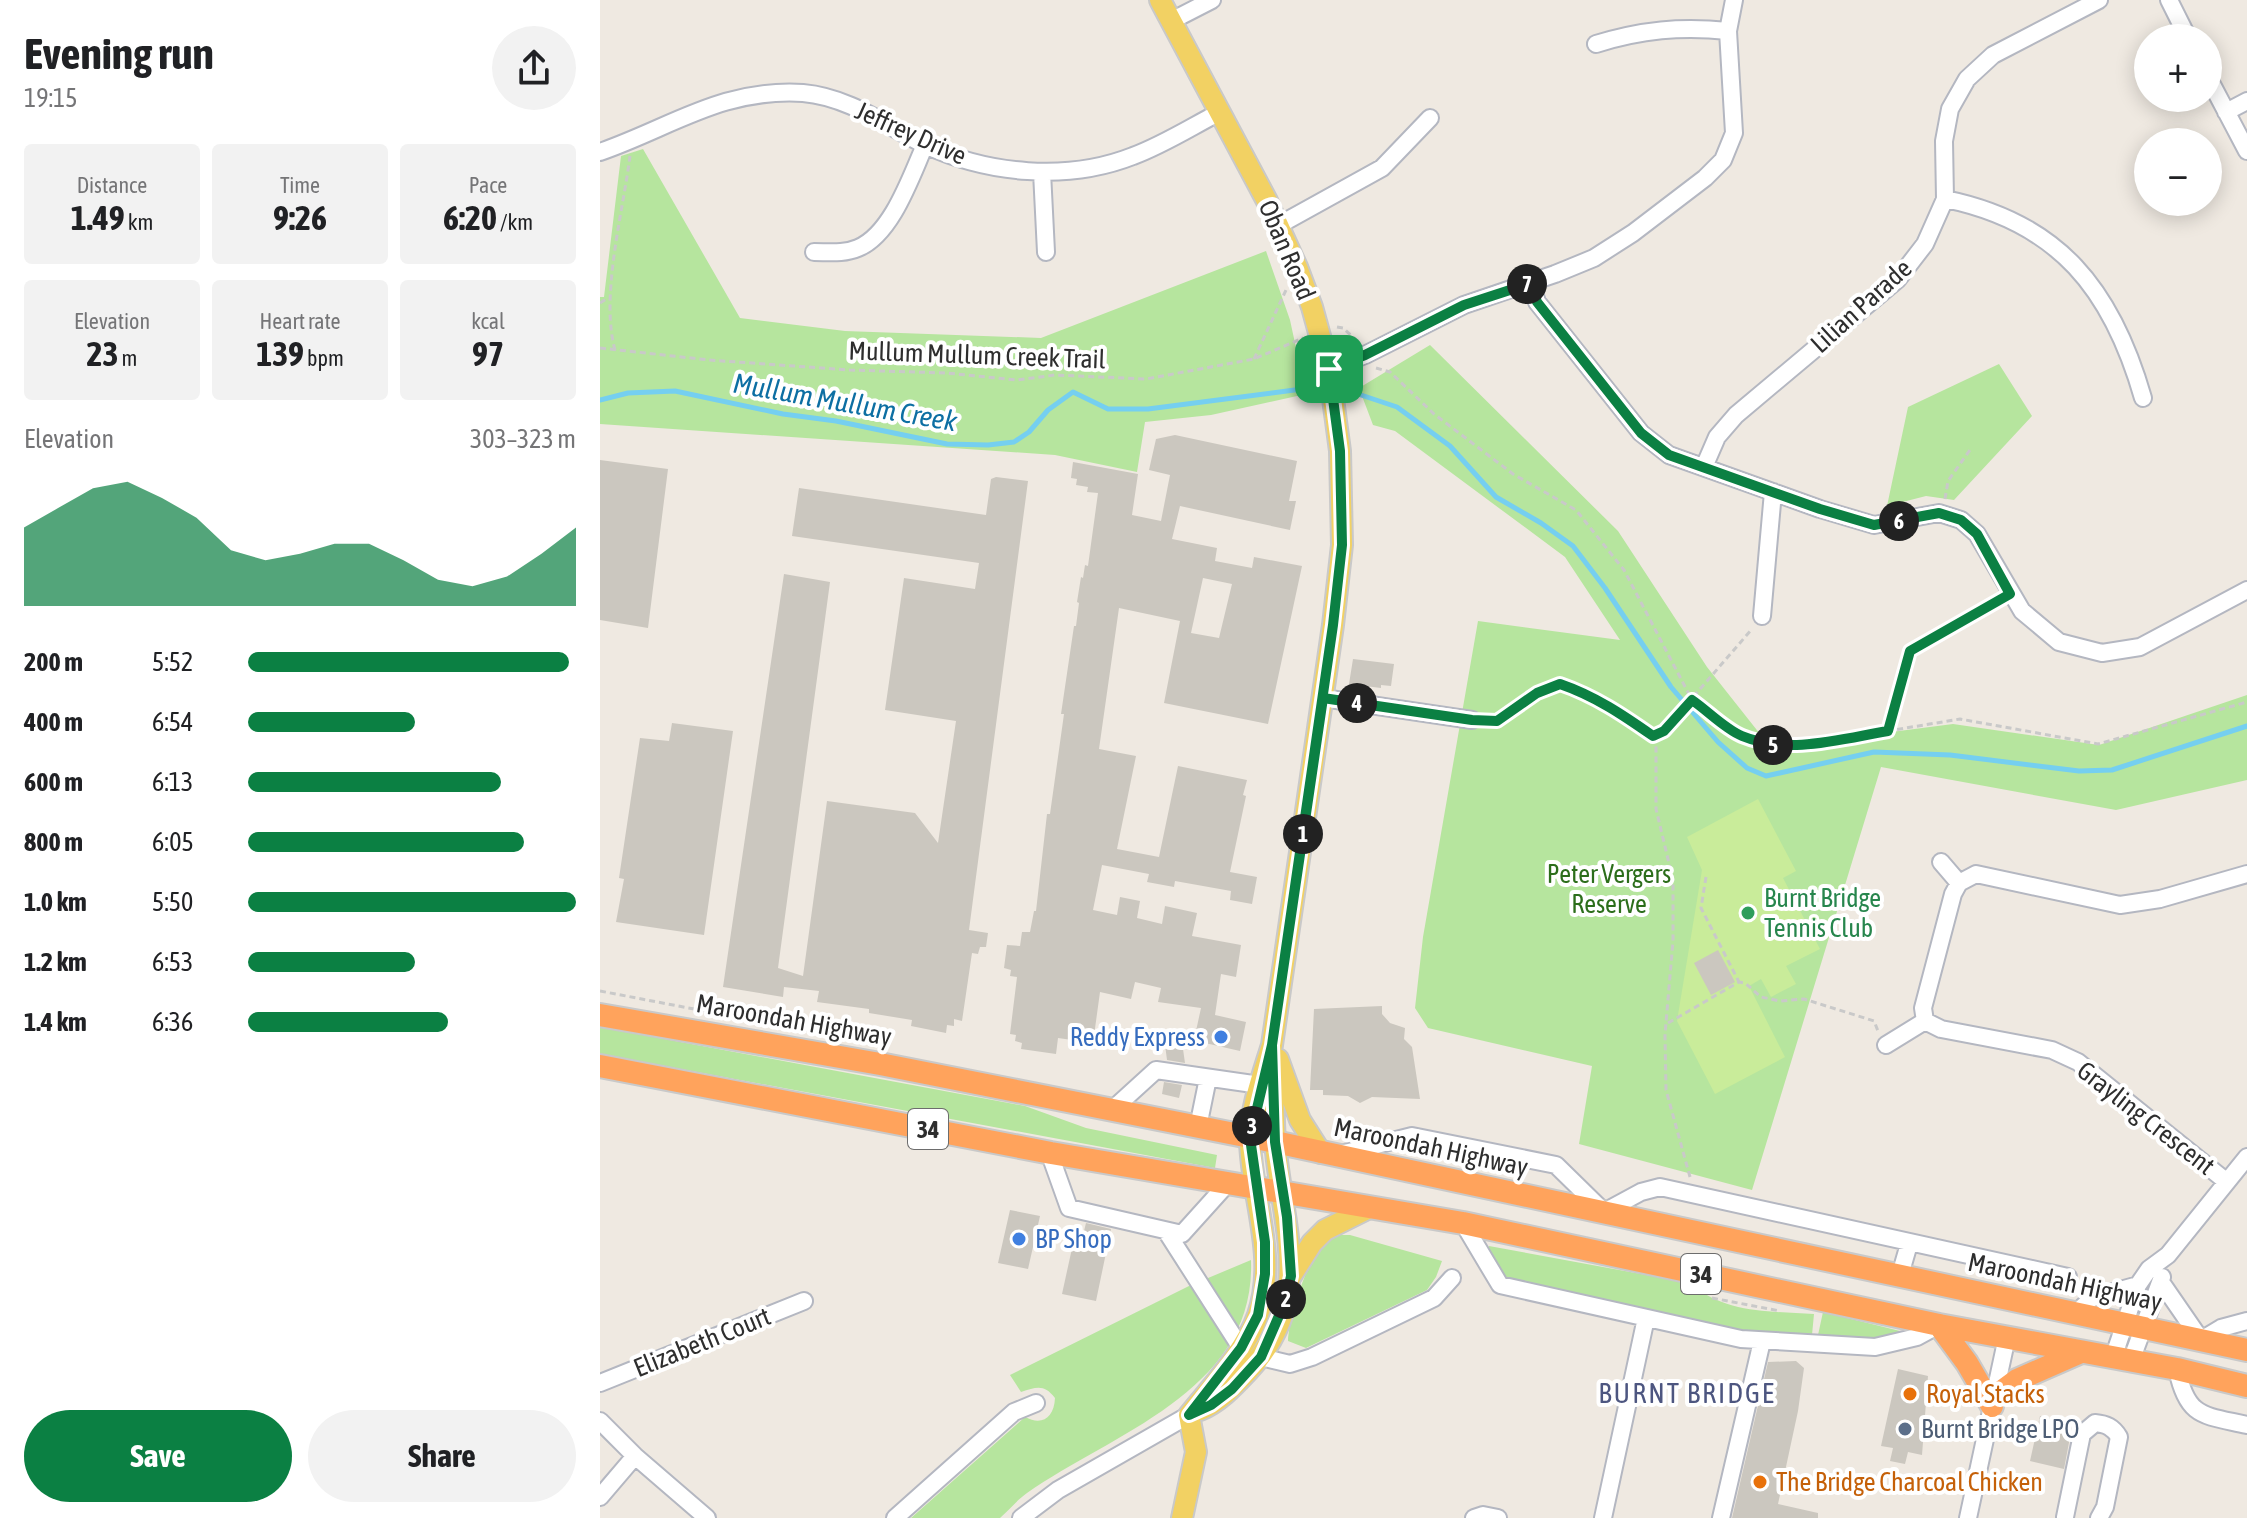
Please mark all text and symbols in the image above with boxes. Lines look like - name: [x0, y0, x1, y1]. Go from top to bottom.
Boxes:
- map controls: [2134, 24, 2222, 216]
- button: +: [2134, 24, 2222, 112]
- button: share: [492, 26, 576, 110]
- text: Evening run: [24, 28, 214, 78]
- text: 19:15: [24, 83, 78, 113]
- street label: Jeffrey Drive: [851, 95, 971, 171]
- button: −: [2134, 128, 2222, 216]
- text: Distance: [77, 172, 147, 198]
- text: Time: [280, 172, 320, 198]
- text: Pace: [469, 172, 507, 198]
- street label: Oban Road: [1253, 196, 1321, 304]
- text: 1.49: [71, 198, 125, 237]
- text: 9:26: [273, 198, 327, 237]
- text: 6:20: [443, 198, 497, 237]
- text: km: [125, 209, 153, 235]
- text: /km: [497, 209, 533, 235]
- street label: Lilian Parade: [1805, 253, 1917, 359]
- pin: 7: [1507, 264, 1547, 304]
- text: 7: [1522, 271, 1532, 297]
- text: Elevation: [74, 308, 150, 334]
- text: Heart rate: [259, 308, 341, 334]
- text: kcal: [471, 308, 505, 334]
- text: 23: [87, 334, 119, 373]
- text: 139: [256, 334, 304, 373]
- text: 97: [472, 334, 504, 373]
- pin: [1295, 335, 1363, 403]
- street label: Mullum Mullum Creek Trail: [848, 336, 1106, 374]
- text: m: [119, 345, 137, 371]
- text: bpm: [304, 345, 344, 371]
- icon: arrive: [1307, 347, 1351, 391]
- water label: Mullum Mullum Creek: [731, 367, 960, 438]
- text: Elevation: [24, 424, 114, 454]
- text: 303–323 m: [470, 424, 576, 454]
- pin: 6: [1879, 501, 1919, 541]
- text: 6: [1894, 508, 1904, 534]
- text: 200 m: [24, 647, 83, 677]
- text: 5:52: [152, 647, 193, 677]
- pin: 4: [1337, 683, 1377, 723]
- text: 4: [1352, 690, 1362, 716]
- text: 400 m: [24, 707, 83, 737]
- text: 6:54: [152, 707, 193, 737]
- pin: 5: [1753, 725, 1793, 765]
- text: 5: [1768, 732, 1778, 758]
- text: 600 m: [24, 767, 83, 797]
- text: 6:13: [152, 767, 193, 797]
- pin: 1: [1283, 814, 1323, 854]
- text: 1: [1298, 821, 1308, 847]
- text: 800 m: [24, 827, 83, 857]
- text: 6:05: [152, 827, 194, 857]
- park label: Peter Vergers Reserve: [1547, 859, 1671, 919]
- place label: Burnt Bridge Tennis Club: [1764, 883, 1881, 943]
- text: 1.0 km: [24, 887, 87, 917]
- text: 5:50: [152, 887, 193, 917]
- marker: Burnt Bridge Tennis Club: [1739, 904, 1757, 922]
- text: 1.2 km: [24, 947, 87, 977]
- text: 6:53: [152, 947, 193, 977]
- street label: Maroondah Highway: [694, 988, 894, 1052]
- text: 1.4 km: [24, 1007, 87, 1037]
- text: 6:36: [152, 1007, 193, 1037]
- place label: Reddy Express: [1070, 1022, 1205, 1052]
- marker: Reddy Express: [1212, 1028, 1230, 1046]
- street label: Grayling Crescent: [2071, 1055, 2221, 1181]
- pin: 3: [1232, 1106, 1272, 1146]
- road number: 34: [908, 1109, 948, 1149]
- street label: Maroondah Highway: [1331, 1112, 1531, 1182]
- text: 3: [1247, 1113, 1257, 1139]
- place label: BP Shop: [1035, 1224, 1112, 1254]
- marker: BP Shop: [1010, 1230, 1028, 1248]
- street label: Maroondah Highway: [1965, 1247, 2165, 1317]
- road number: 34: [1681, 1254, 1721, 1294]
- pin: 2: [1266, 1279, 1306, 1319]
- text: 2: [1281, 1286, 1291, 1312]
- street label: Elizabeth Court: [629, 1301, 775, 1383]
- district label: BURNT BRIDGE: [1598, 1377, 1776, 1409]
- place label: Royal Stacks: [1926, 1379, 2045, 1409]
- marker: Royal Stacks: [1901, 1385, 1919, 1403]
- button: Save: [24, 1410, 292, 1502]
- button: Share: [308, 1410, 576, 1502]
- place label: Burnt Bridge LPO: [1921, 1414, 2080, 1444]
- marker: Burnt Bridge LPO: [1896, 1420, 1914, 1438]
- place label: The Bridge Charcoal Chicken: [1776, 1467, 2043, 1497]
- marker: The Bridge Charcoal Chicken: [1751, 1473, 1769, 1491]

